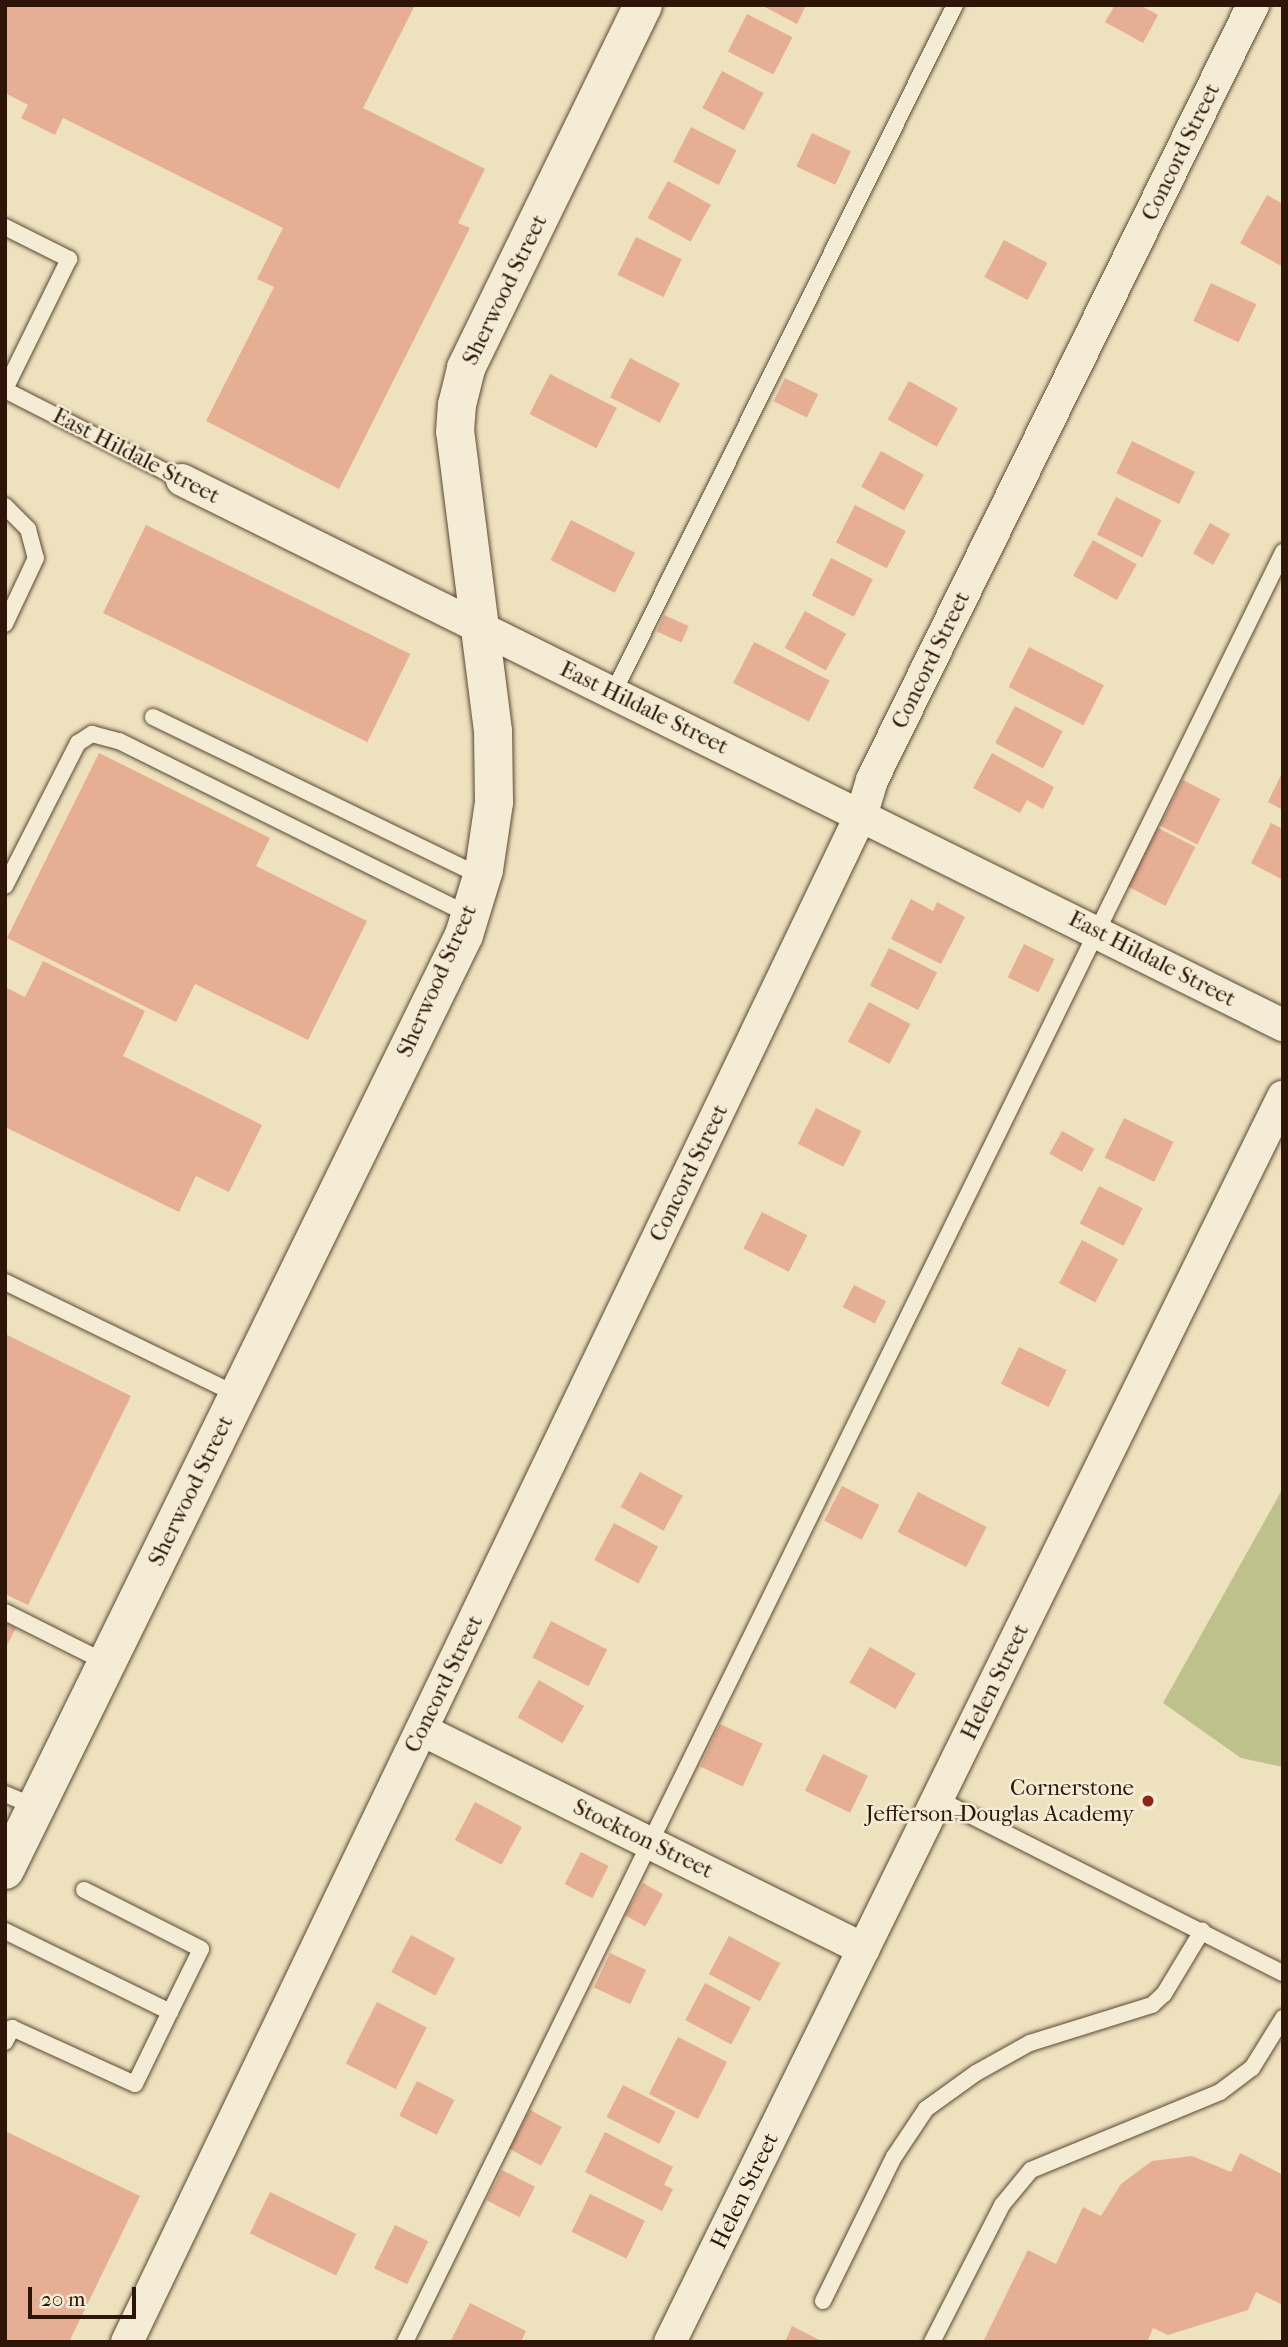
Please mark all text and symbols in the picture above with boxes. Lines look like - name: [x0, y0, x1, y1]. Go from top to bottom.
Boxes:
- street label: Concord Street: [1136, 79, 1226, 225]
- street label: Sherwood Street: [457, 210, 553, 370]
- street label: East Hildale Street: [48, 402, 224, 510]
- street label: Concord Street: [886, 587, 976, 733]
- street label: East Hildale Street: [555, 655, 733, 761]
- street label: Sherwood Street: [391, 900, 483, 1062]
- street label: East Hildale Street: [1064, 905, 1240, 1013]
- street label: Concord Street: [644, 1100, 734, 1246]
- street label: Sherwood Street: [143, 1411, 239, 1571]
- street label: Concord Street: [399, 1611, 489, 1757]
- street label: Helen Street: [955, 1619, 1035, 1745]
- place label: Cornerstone Jefferson-Douglas Academy: [865, 1774, 1134, 1828]
- street label: Stockton Street: [568, 1793, 718, 1885]
- marker: Cornerstone Jefferson-Douglas Academy: [1140, 1793, 1156, 1809]
- street label: Helen Street: [705, 2128, 785, 2254]
- scale bar: [32, 2274, 140, 2318]
- text: 20 m: [41, 2287, 85, 2311]

